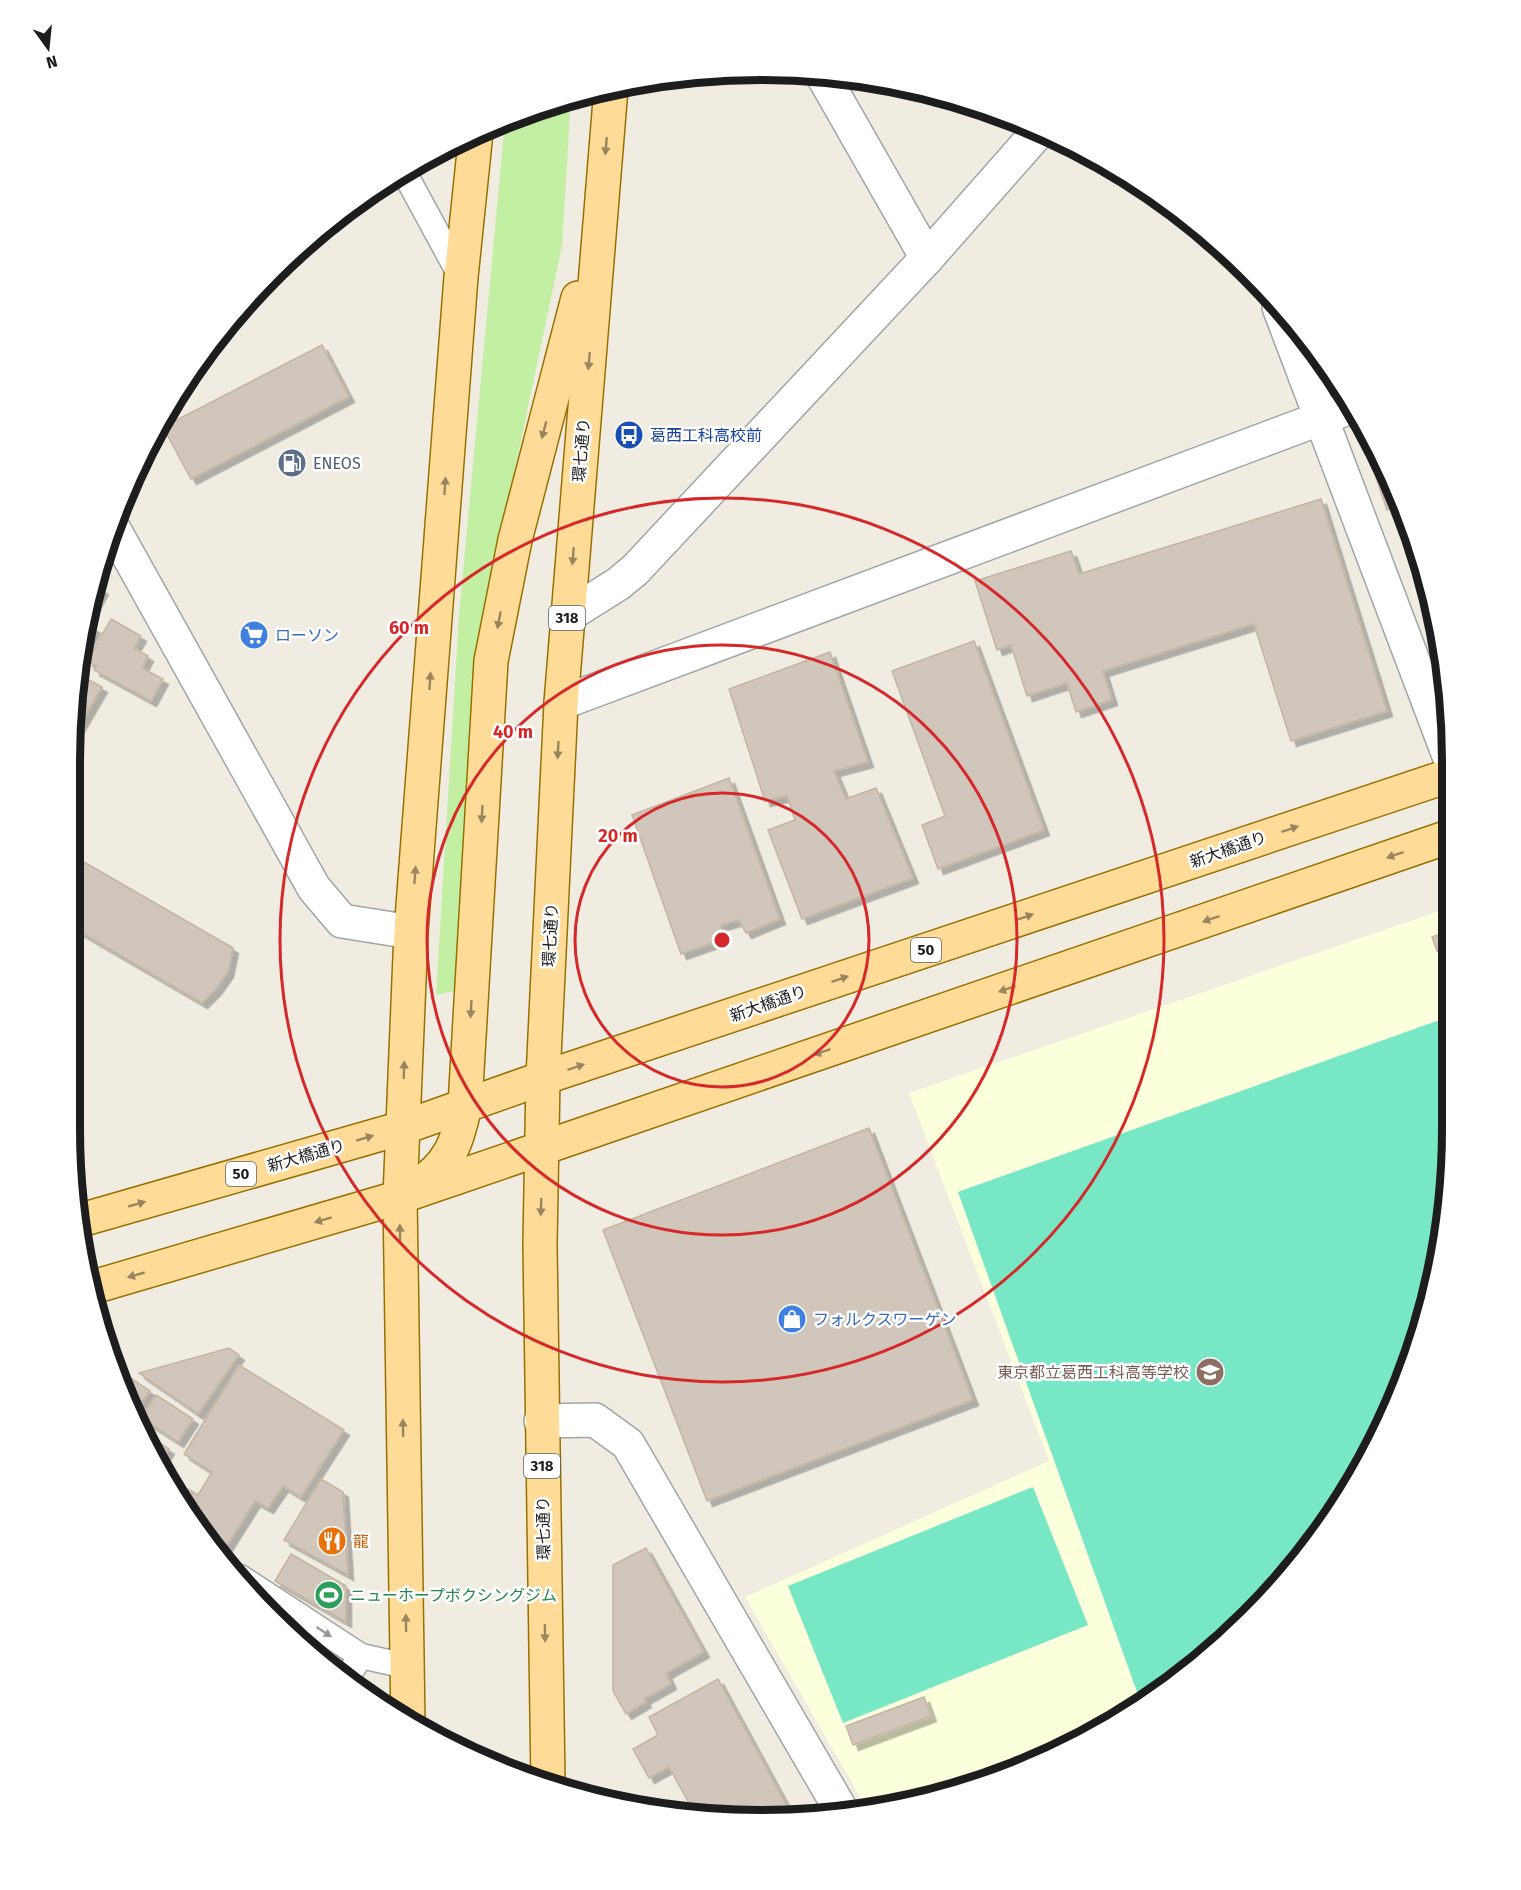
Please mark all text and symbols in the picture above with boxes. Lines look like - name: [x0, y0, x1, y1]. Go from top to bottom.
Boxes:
- north arrow: [18, 18, 78, 78]
- text: N: [44, 51, 59, 73]
- one-way arrow: [602, 137, 611, 156]
- one-way arrow: [584, 352, 594, 371]
- street label: 環七通り: [569, 417, 594, 483]
- bus stop icon: 葛西工科高校前: [613, 419, 645, 451]
- one-way arrow: [538, 421, 548, 439]
- place label: 葛西工科高校前: [650, 426, 762, 445]
- fuel station icon: ENEOS: [276, 447, 308, 479]
- place label: ENEOS: [313, 454, 361, 473]
- one-way arrow: [440, 477, 450, 496]
- one-way arrow: [568, 546, 577, 565]
- road number: 318: [549, 606, 585, 630]
- one-way arrow: [494, 611, 503, 630]
- text: 60 m: [389, 617, 429, 639]
- supermarket icon: ローソン: [238, 619, 270, 651]
- place label: ローソン: [275, 626, 339, 645]
- one-way arrow: [425, 671, 435, 690]
- text: 40 m: [493, 721, 533, 743]
- one-way arrow: [554, 741, 563, 760]
- one-way arrow: [477, 804, 486, 823]
- one-way arrow: [1281, 823, 1299, 833]
- text: 20 m: [598, 825, 638, 847]
- street label: 新大橋通り: [1187, 827, 1269, 871]
- one-way arrow: [1386, 851, 1404, 860]
- one-way arrow: [410, 866, 420, 885]
- street label: 環七通り: [539, 903, 562, 967]
- one-way arrow: [1016, 912, 1034, 921]
- one-way arrow: [1202, 914, 1220, 924]
- centre of rings: [712, 930, 732, 950]
- road number: 50: [911, 938, 941, 962]
- one-way arrow: [832, 974, 850, 983]
- street label: 新大橋通り: [727, 981, 809, 1025]
- one-way arrow: [998, 984, 1016, 994]
- one-way arrow: [466, 999, 475, 1018]
- one-way arrow: [813, 1048, 831, 1058]
- one-way arrow: [400, 1060, 409, 1079]
- one-way arrow: [567, 1062, 585, 1071]
- one-way arrow: [356, 1133, 374, 1143]
- street label: 新大橋通り: [265, 1135, 347, 1176]
- road number: 50: [226, 1162, 256, 1186]
- one-way arrow: [128, 1198, 146, 1208]
- one-way arrow: [536, 1198, 545, 1217]
- one-way arrow: [314, 1216, 332, 1225]
- one-way arrow: [395, 1224, 405, 1243]
- one-way arrow: [127, 1271, 145, 1280]
- shop icon: フォルクスワーゲン: [776, 1303, 808, 1335]
- place label: フォルクスワーゲン: [813, 1310, 957, 1329]
- school or university icon: 東京都立葛西工科高等学校: [1194, 1356, 1226, 1388]
- place label: 東京都立葛西工科高等学校: [997, 1363, 1189, 1382]
- one-way arrow: [398, 1419, 408, 1438]
- road number: 318: [524, 1454, 560, 1478]
- street label: 環七通り: [533, 1496, 554, 1560]
- restaurant icon: 龍: [316, 1525, 348, 1557]
- place label: 龍: [353, 1532, 369, 1551]
- sports icon: ニューホープボクシングジム: [313, 1579, 345, 1611]
- place label: ニューホープボクシングジム: [350, 1586, 557, 1605]
- one-way arrow: [401, 1614, 411, 1633]
- one-way arrow: [540, 1624, 550, 1643]
- one-way arrow: [316, 1626, 332, 1637]

